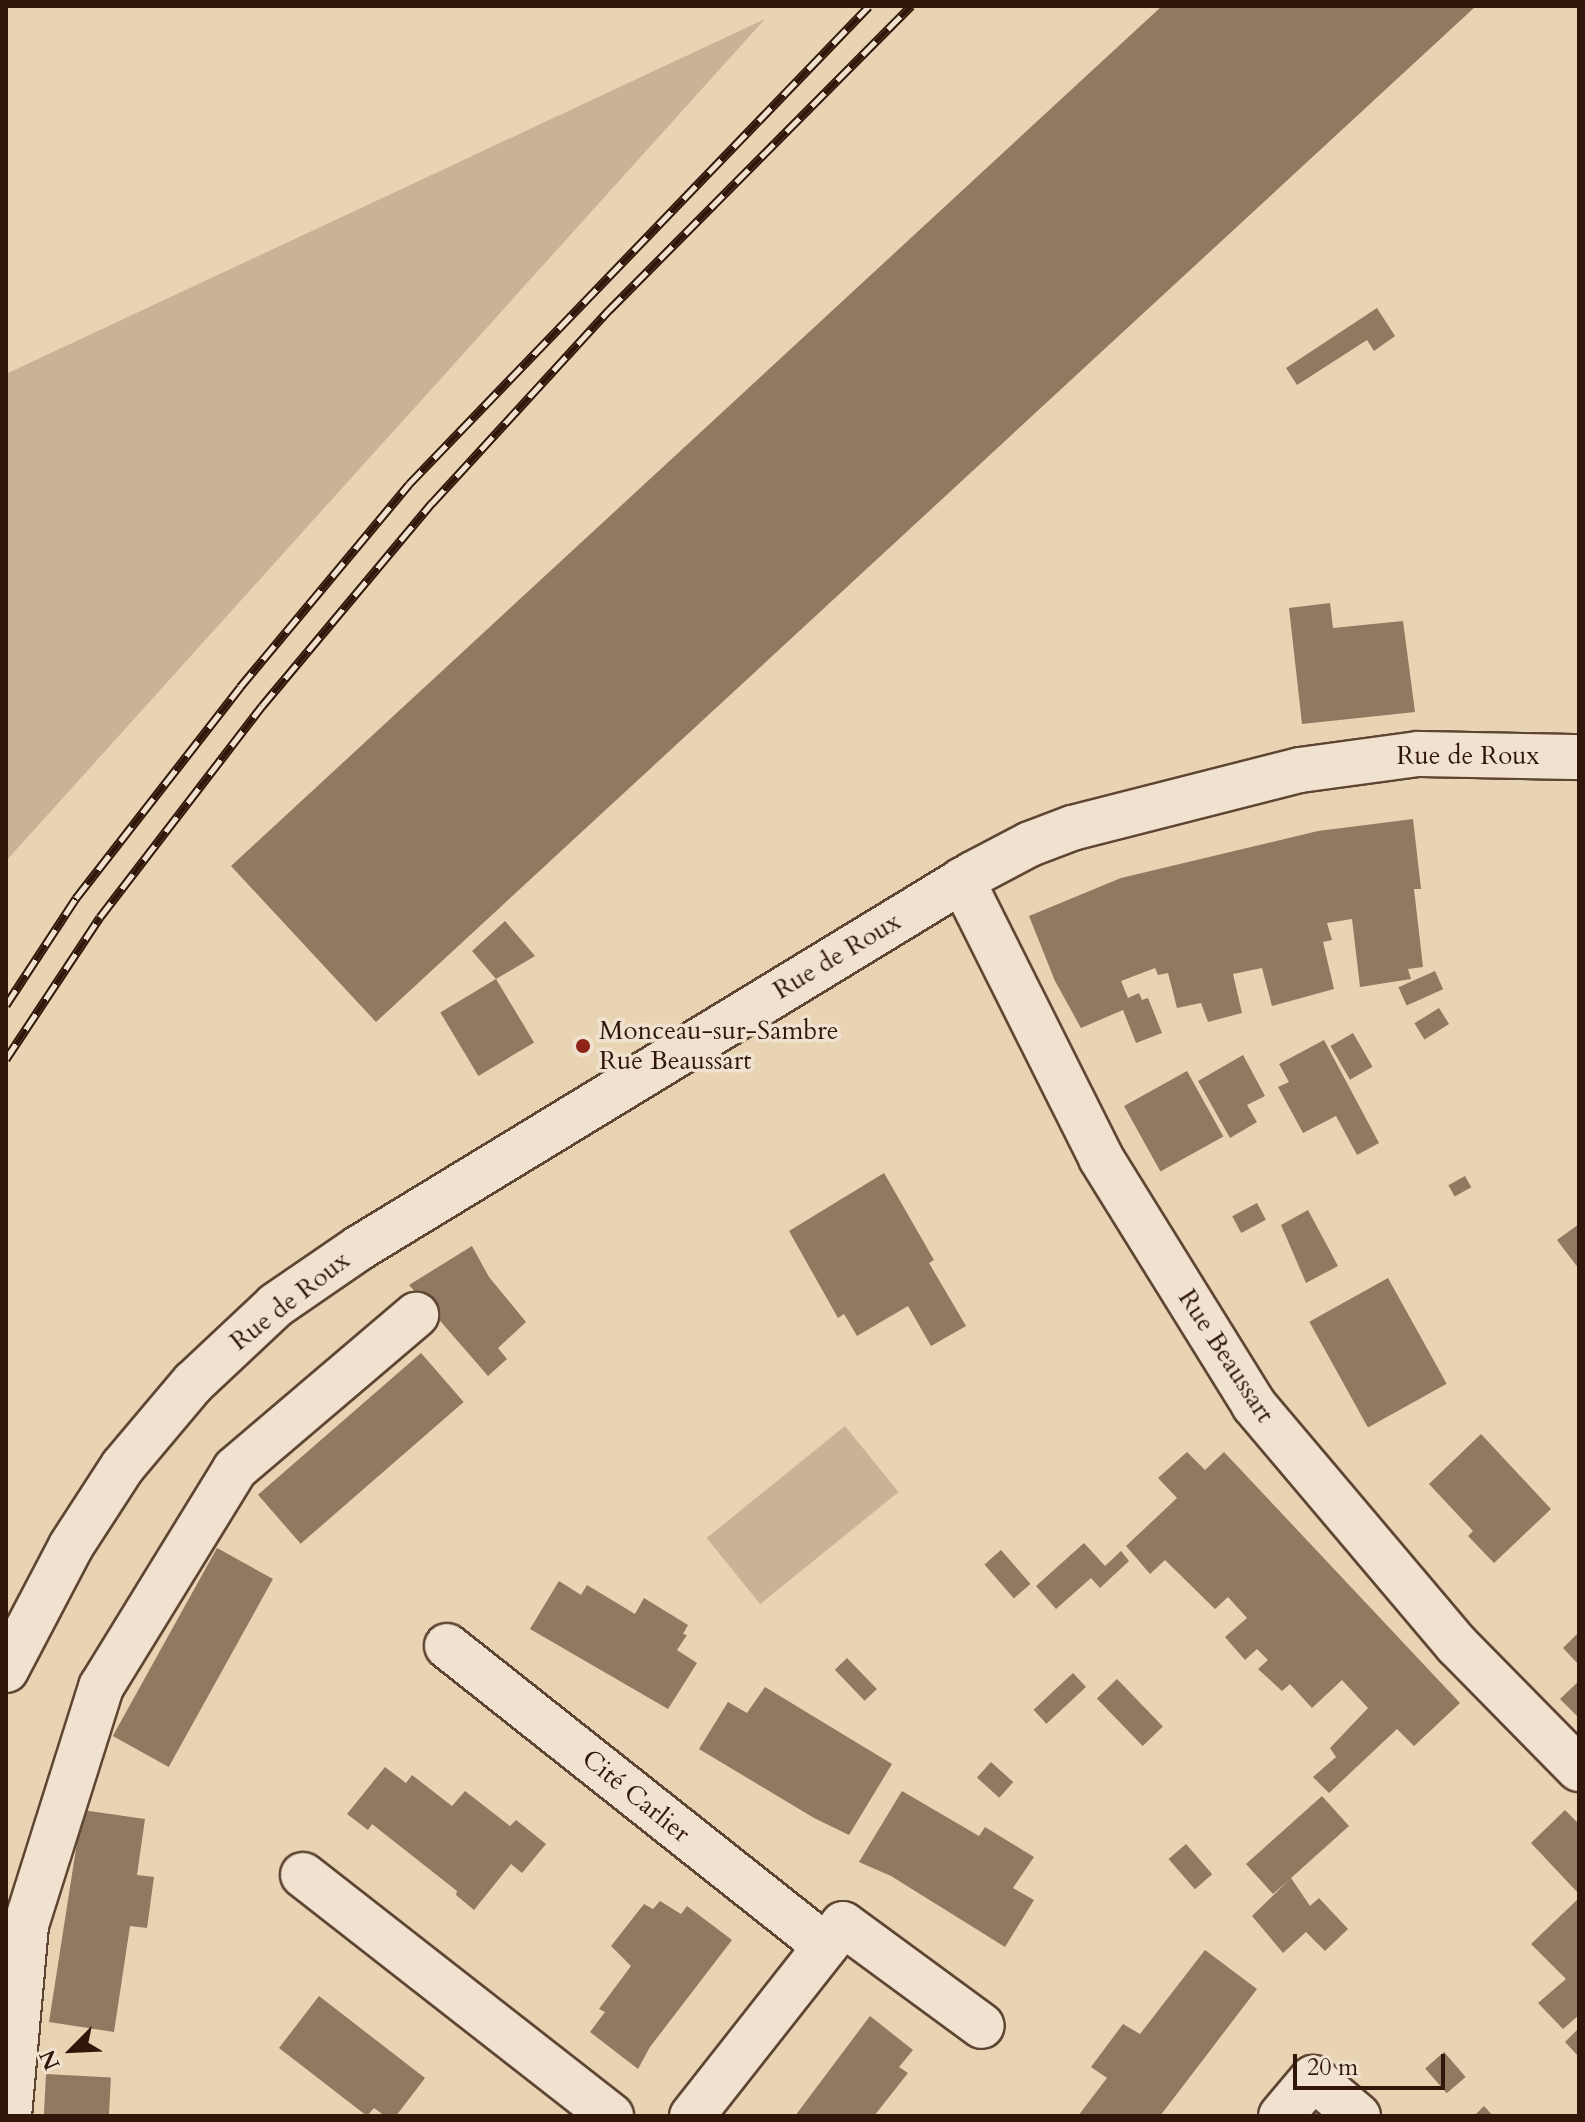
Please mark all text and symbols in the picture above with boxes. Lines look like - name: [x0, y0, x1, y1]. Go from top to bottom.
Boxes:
- street label: Rue de Roux: [1397, 740, 1539, 772]
- street label: Rue de Roux: [768, 906, 906, 1006]
- place label: Monceau-sur-Sambre Rue Beaussart: [599, 1015, 839, 1076]
- marker: Monceau-sur-Sambre Rue Beaussart: [574, 1037, 592, 1055]
- street label: Rue de Roux: [224, 1245, 356, 1357]
- street label: Rue Beaussart: [1171, 1284, 1281, 1428]
- street label: Cité Carlier: [576, 1743, 696, 1849]
- north arrow: [32, 2010, 112, 2090]
- scale bar: [1297, 2038, 1449, 2088]
- text: N: [32, 2045, 68, 2075]
- text: 20 m: [1307, 2051, 1358, 2084]

